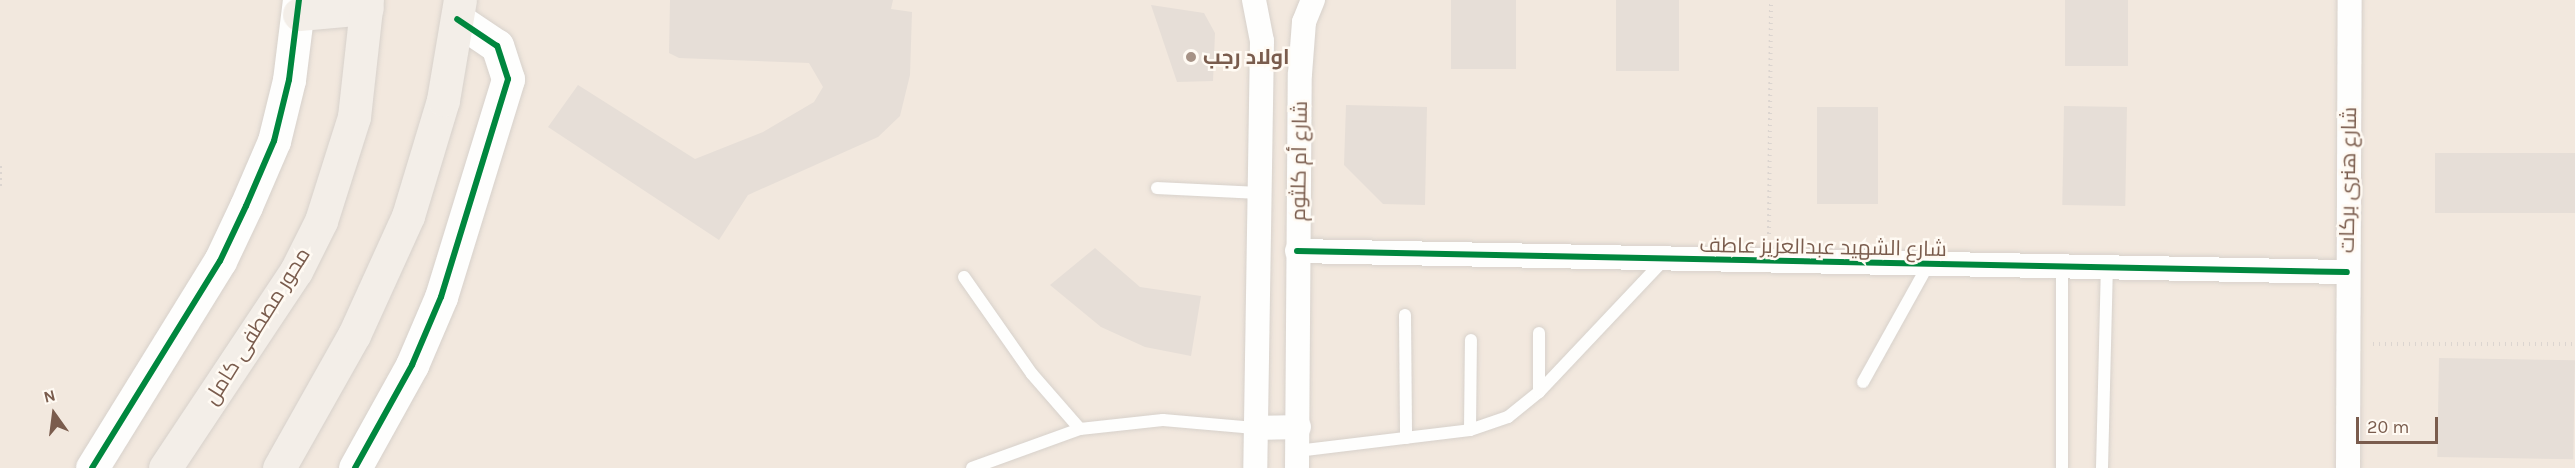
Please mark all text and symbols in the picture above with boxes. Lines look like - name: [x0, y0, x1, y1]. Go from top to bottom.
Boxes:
- place label: اولاد رجب: [1203, 44, 1289, 70]
- marker: اولاد رجب: [1184, 50, 1198, 64]
- street label: شارع أم كلثوم: [1285, 101, 1313, 221]
- street label: شارع هنرى بركات: [2334, 107, 2362, 253]
- street label: شارع الشهيد عبدالعزيز عاطف: [1699, 232, 1947, 262]
- street label: محور مصطفى كامل: [199, 243, 315, 409]
- north arrow: [24, 384, 84, 444]
- text: N: [42, 385, 57, 407]
- scale bar: [2359, 405, 2442, 443]
- text: 20 m: [2367, 416, 2409, 438]

